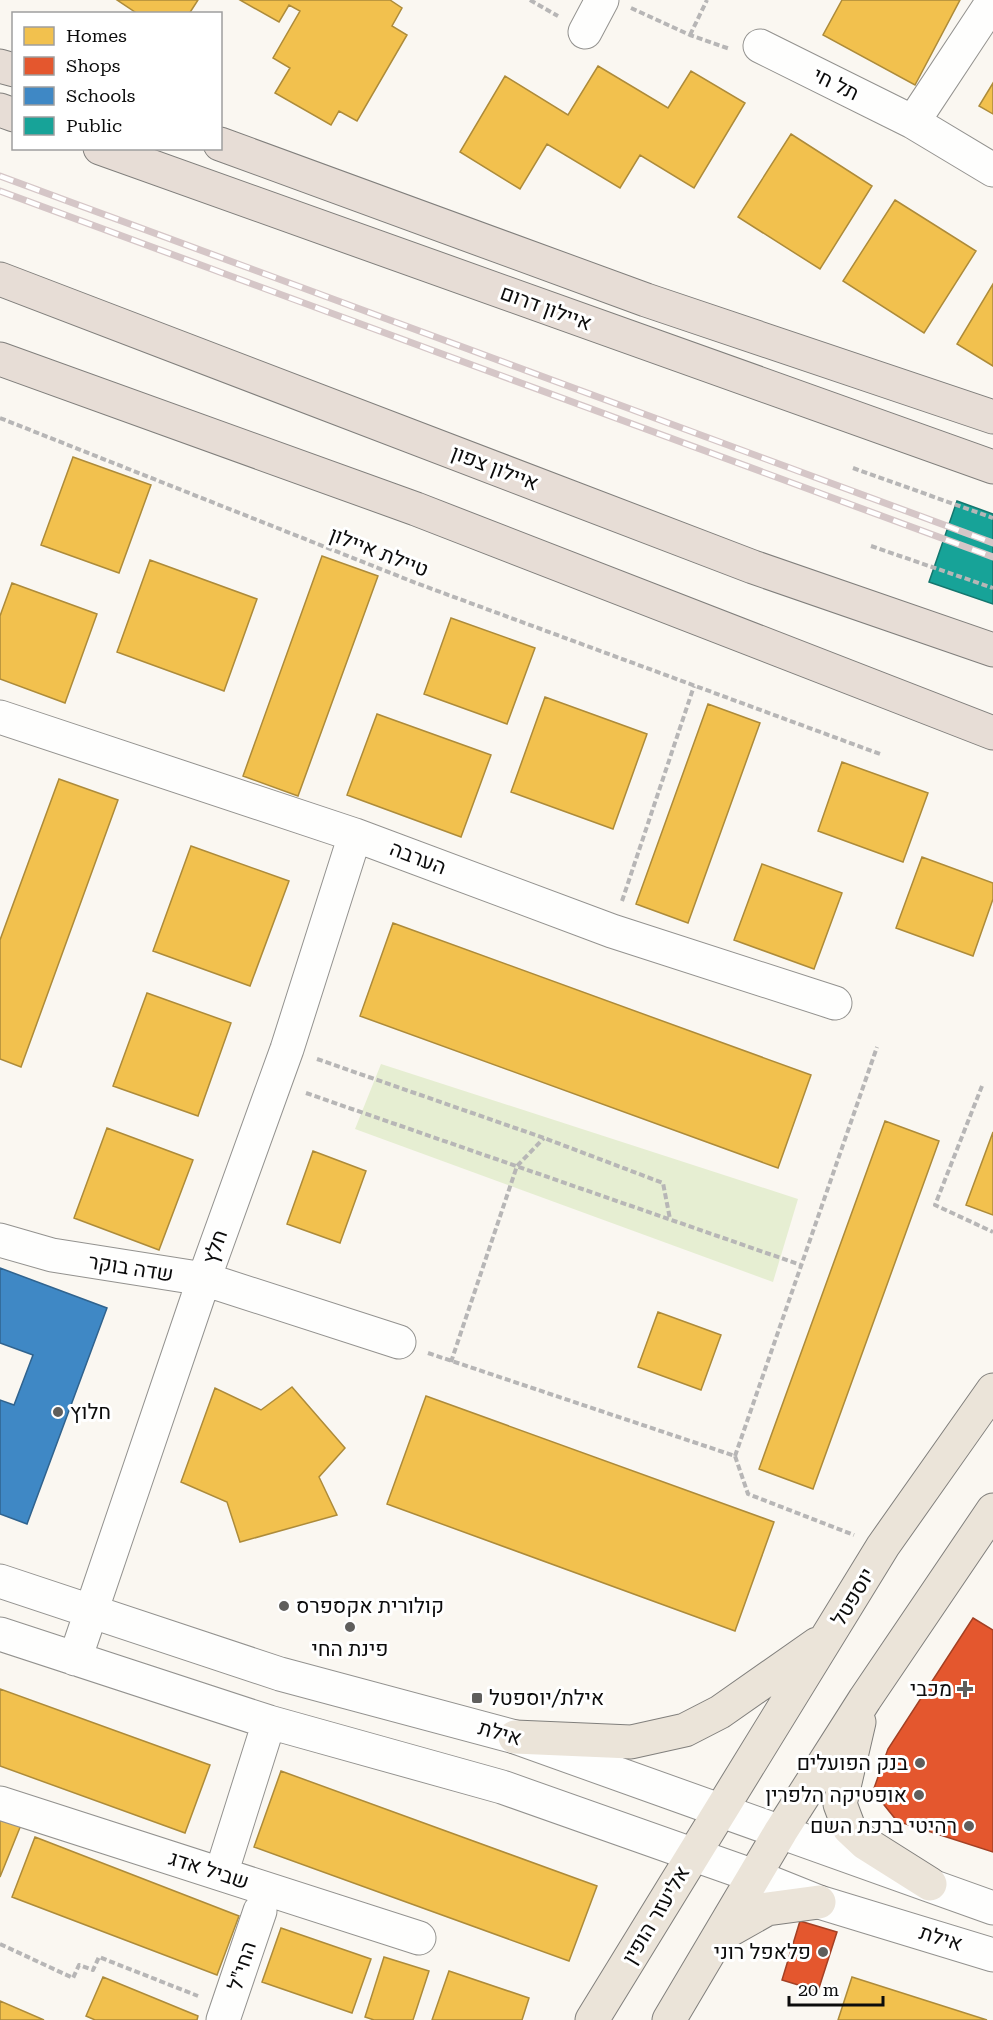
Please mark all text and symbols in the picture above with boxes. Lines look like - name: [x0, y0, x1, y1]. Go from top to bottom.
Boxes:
- legend: [12, 12, 222, 150]
- text: Homes: [66, 25, 127, 46]
- text: Shops: [66, 55, 120, 76]
- street label: תל חי: [809, 63, 863, 105]
- text: Schools: [66, 85, 135, 106]
- text: Public: [66, 115, 122, 136]
- street label: איילון דרום: [497, 280, 595, 336]
- street label: איילון צפון: [448, 440, 542, 496]
- street label: טיילת איילון: [326, 522, 432, 582]
- street label: הערבה: [387, 836, 449, 880]
- street label: חלץ: [198, 1227, 232, 1267]
- street label: שדה בוקר: [87, 1249, 175, 1287]
- place label: חלוץ: [70, 1400, 111, 1424]
- marker: חלוץ: [51, 1405, 65, 1419]
- street label: יוספטל: [827, 1564, 879, 1630]
- place label: קולורית אקספרס: [296, 1594, 444, 1618]
- marker: קולורית אקספרס: [277, 1599, 291, 1613]
- marker: פינת החי: [343, 1620, 357, 1634]
- place label: פינת החי: [312, 1637, 388, 1661]
- place label: מכבי: [910, 1677, 952, 1701]
- marker: מכבי: [956, 1680, 974, 1698]
- place label: אילת/יוספטל: [489, 1686, 604, 1710]
- marker: אילת/יוספטל: [470, 1691, 484, 1705]
- street label: אילת: [476, 1715, 524, 1751]
- place label: בנק הפועלים: [797, 1751, 908, 1775]
- marker: בנק הפועלים: [913, 1756, 927, 1770]
- place label: אופטיקה הלפרין: [765, 1783, 907, 1807]
- marker: אופטיקה הלפרין: [912, 1788, 926, 1802]
- place label: רהיטי ברכת השם: [810, 1814, 957, 1838]
- marker: רהיטי ברכת השם: [962, 1819, 976, 1833]
- street label: שביל אדג: [166, 1846, 252, 1894]
- street label: אליעזר הופין: [617, 1862, 695, 1968]
- street label: אילת: [917, 1920, 965, 1956]
- street label: החי"ל: [223, 1938, 261, 1994]
- place label: פלאפל רוני: [714, 1940, 811, 1964]
- marker: פלאפל רוני: [816, 1945, 830, 1959]
- scale bar: [789, 1969, 884, 2007]
- text: 20 m: [798, 1979, 839, 2000]

